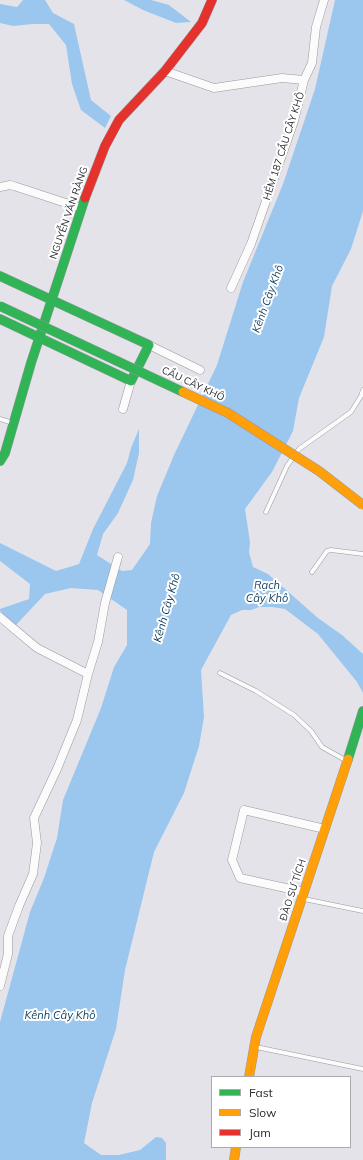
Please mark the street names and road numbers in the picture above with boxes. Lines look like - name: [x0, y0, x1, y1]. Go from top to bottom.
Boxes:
- street label: HẺM 187 CẦU CÂY KHÔ: [261, 90, 307, 202]
- street label: NGUYỄN VĂN RÀNG: [48, 165, 90, 261]
- street label: CẦU CÂY KHÔ: [160, 364, 226, 404]
- street label: ĐÀO SƯ TÍCH: [277, 858, 309, 922]

